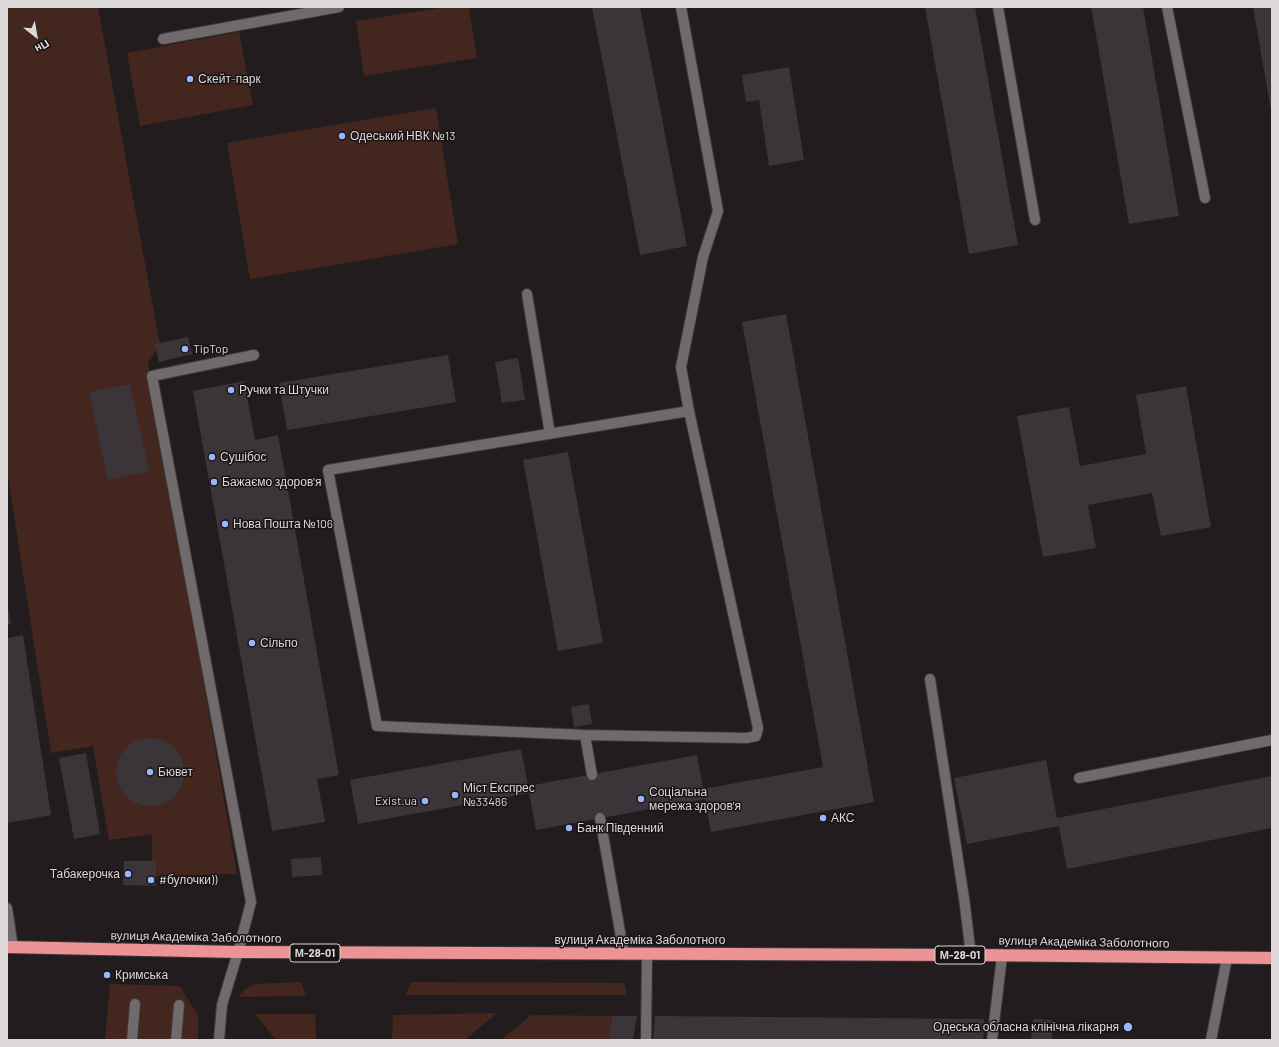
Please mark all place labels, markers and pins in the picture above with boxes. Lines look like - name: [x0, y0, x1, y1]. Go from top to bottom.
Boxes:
- place label: Скейт-парк: [198, 72, 261, 86]
- marker: Скейт-парк: [185, 74, 195, 84]
- place label: Одеський НВК №13: [350, 129, 455, 143]
- marker: Одеський НВК №13: [337, 131, 347, 141]
- place label: TipTop: [193, 342, 228, 356]
- marker: TipTop: [180, 344, 190, 354]
- place label: Ручки та Штучки: [239, 383, 329, 397]
- marker: Ручки та Штучки: [226, 385, 236, 395]
- place label: Сушібос: [220, 450, 267, 464]
- marker: Сушібос: [207, 452, 217, 462]
- place label: Бажаємо здоров'я: [222, 475, 321, 489]
- marker: Бажаємо здоров'я: [209, 477, 219, 487]
- place label: Нова Пошта №106: [233, 517, 333, 531]
- marker: Нова Пошта №106: [220, 519, 230, 529]
- place label: Сільпо: [260, 636, 298, 650]
- marker: Сільпо: [247, 638, 257, 648]
- place label: Бювет: [158, 765, 193, 779]
- marker: Бювет: [145, 767, 155, 777]
- place label: Міст Експрес №33486: [463, 781, 535, 809]
- place label: Соціальна мережа здоров'я: [649, 785, 741, 813]
- marker: Міст Експрес №33486: [450, 790, 460, 800]
- place label: Exist.ua: [375, 794, 417, 808]
- marker: Соціальна мережа здоров'я: [636, 794, 646, 804]
- marker: Exist.ua: [420, 796, 430, 806]
- place label: АКС: [831, 811, 855, 825]
- marker: АКС: [818, 813, 828, 823]
- place label: Банк Південний: [577, 821, 664, 835]
- marker: Банк Південний: [564, 823, 574, 833]
- place label: Табакерочка: [50, 867, 120, 881]
- marker: Табакерочка: [123, 869, 133, 879]
- place label: #булочки)): [159, 873, 217, 887]
- marker: #булочки)): [146, 875, 156, 885]
- place label: Кримська: [115, 968, 168, 982]
- marker: Кримська: [102, 970, 112, 980]
- place label: Одеська обласна клінічна лікарня: [933, 1020, 1119, 1034]
- marker: Одеська обласна клінічна лікарня: [1122, 1021, 1134, 1033]

